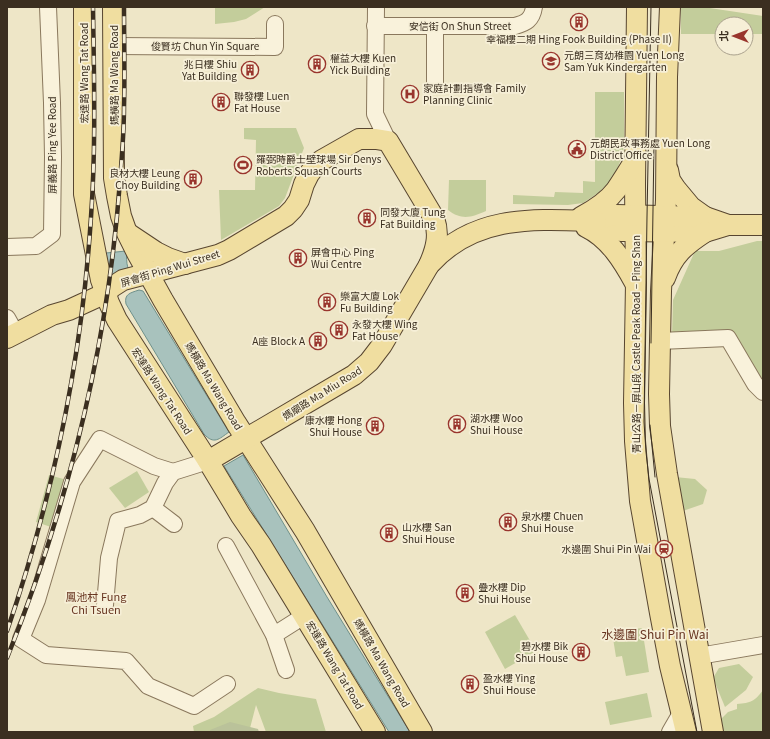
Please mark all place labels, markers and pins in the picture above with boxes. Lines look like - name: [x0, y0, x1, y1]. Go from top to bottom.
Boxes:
- building icon: 幸福樓二期 Hing Fook Building (Phase II): [569, 12, 589, 32]
- place label: 幸福樓二期 Hing Fook Building (Phase II): [486, 31, 672, 46]
- place label: 元朗三育幼稚園 Yuen Long Sam Yuk Kindergarten: [564, 47, 685, 74]
- place label: 權益大樓 Kuen Yick Building: [329, 50, 396, 77]
- school or university icon: 元朗三育幼稚園 Yuen Long Sam Yuk Kindergarten: [541, 51, 561, 71]
- building icon: 權益大樓 Kuen Yick Building: [307, 54, 327, 74]
- place label: 兆日樓 Shiu Yat Building: [181, 56, 237, 83]
- building icon: 兆日樓 Shiu Yat Building: [240, 60, 260, 80]
- place label: 家庭計劃指導會 Family Planning Clinic: [423, 80, 527, 107]
- hospital icon: 家庭計劃指導會 Family Planning Clinic: [400, 84, 420, 104]
- place label: 聯發樓 Luen Fat House: [234, 88, 289, 115]
- building icon: 聯發樓 Luen Fat House: [211, 92, 231, 112]
- place label: 元朗民政事務處 Yuen Long District Office: [590, 135, 711, 162]
- public building icon: 元朗民政事務處 Yuen Long District Office: [567, 139, 587, 159]
- place label: 羅弼時爵士壁球場 Sir Denys Roberts Squash Courts: [256, 151, 382, 178]
- sports icon: 羅弼時爵士壁球場 Sir Denys Roberts Squash Courts: [233, 155, 253, 175]
- place label: 良材大樓 Leung Choy Building: [109, 165, 180, 192]
- building icon: 良材大樓 Leung Choy Building: [183, 169, 203, 189]
- place label: 同發大廈 Tung Fat Building: [380, 204, 446, 231]
- building icon: 同發大廈 Tung Fat Building: [357, 208, 377, 228]
- place label: 屏會中心 Ping Wui Centre: [311, 244, 374, 271]
- building icon: 屏會中心 Ping Wui Centre: [288, 248, 308, 268]
- place label: 樂富大廈 Lok Fu Building: [340, 288, 400, 315]
- building icon: 樂富大廈 Lok Fu Building: [317, 292, 337, 312]
- place label: 永發大樓 Wing Fat House: [352, 316, 418, 343]
- building icon: 永發大樓 Wing Fat House: [329, 320, 349, 340]
- building icon: A座 Block A: [308, 331, 328, 351]
- place label: A座 Block A: [252, 333, 306, 348]
- place label: 湖水樓 Woo Shui House: [470, 410, 523, 437]
- place label: 康水樓 Hong Shui House: [305, 412, 362, 439]
- building icon: 湖水樓 Woo Shui House: [447, 414, 467, 434]
- building icon: 康水樓 Hong Shui House: [365, 416, 385, 436]
- place label: 泉水樓 Chuen Shui House: [521, 508, 583, 535]
- building icon: 泉水樓 Chuen Shui House: [498, 512, 518, 532]
- place label: 山水樓 San Shui House: [402, 519, 455, 546]
- building icon: 山水樓 San Shui House: [379, 523, 399, 543]
- station icon: 水邊圍 Shui Pin Wai: [654, 539, 674, 559]
- place label: 水邊圍 Shui Pin Wai: [561, 541, 651, 556]
- place label: 疊水樓 Dip Shui House: [478, 579, 531, 606]
- building icon: 疊水樓 Dip Shui House: [455, 583, 475, 603]
- place label: 碧水樓 Bik Shui House: [515, 638, 568, 665]
- building icon: 碧水樓 Bik Shui House: [571, 642, 591, 662]
- place label: 盈水樓 Ying Shui House: [483, 670, 536, 697]
- building icon: 盈水樓 Ying Shui House: [460, 674, 480, 694]

